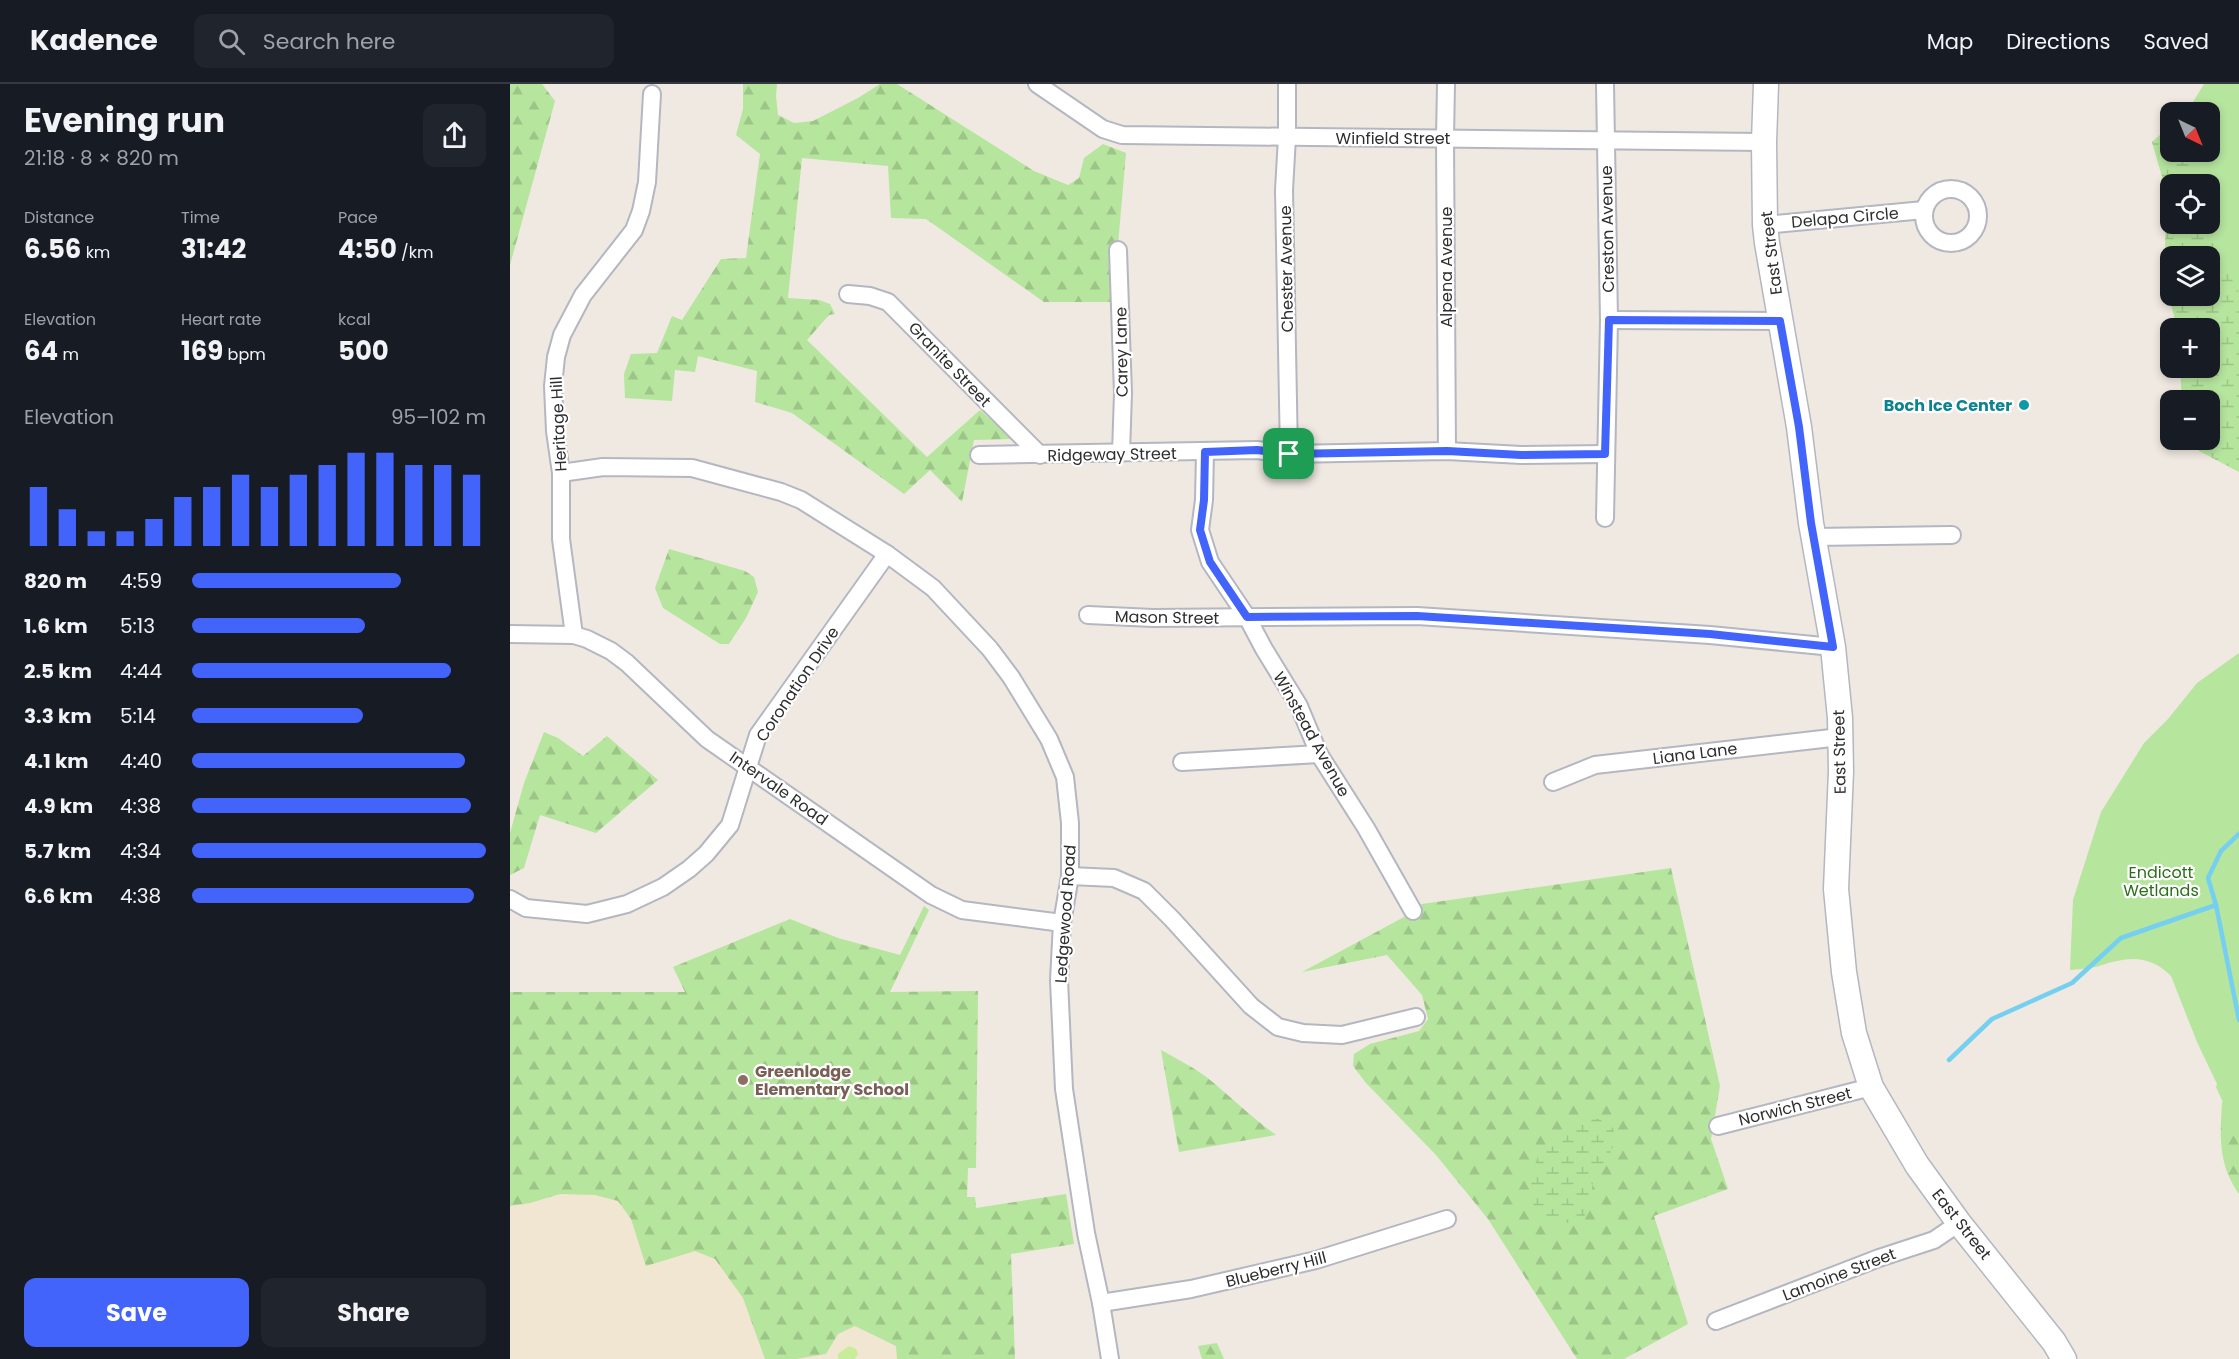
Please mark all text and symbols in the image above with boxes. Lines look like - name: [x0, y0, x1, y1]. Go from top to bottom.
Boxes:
- search box: [194, 14, 614, 68]
- text: Kadence: [30, 21, 158, 60]
- icon: search: [215, 25, 248, 58]
- text: Search here: [263, 26, 395, 57]
- text: Map: [1927, 27, 1973, 56]
- text: Directions: [2006, 27, 2110, 56]
- text: Saved: [2143, 27, 2209, 56]
- text: Evening run: [24, 97, 225, 144]
- north arrow: [2160, 102, 2220, 162]
- map controls: [2160, 102, 2220, 450]
- button: share: [423, 104, 486, 167]
- street label: Winfield Street: [1336, 127, 1451, 150]
- text: 21:18 · 8 × 820 m: [24, 144, 179, 172]
- street label: Creston Avenue: [1595, 165, 1620, 293]
- button: locate: [2160, 174, 2220, 234]
- street label: Delapa Circle: [1790, 201, 1900, 234]
- street label: Chester Avenue: [1274, 205, 1299, 333]
- text: Distance: [24, 206, 94, 229]
- text: Time: [181, 206, 220, 229]
- text: Pace: [338, 206, 378, 229]
- street label: Alpena Avenue: [1435, 206, 1458, 327]
- street label: East Street: [1755, 210, 1788, 296]
- text: 6.56: [24, 231, 81, 267]
- text: 31:42: [181, 231, 246, 267]
- text: 4:50: [338, 231, 397, 267]
- text: km: [81, 241, 110, 264]
- text: /km: [397, 241, 433, 264]
- button: layers: [2160, 246, 2220, 306]
- street label: Carey Lane: [1109, 307, 1134, 397]
- text: Elevation: [24, 308, 96, 331]
- text: Heart rate: [181, 308, 261, 331]
- text: kcal: [338, 308, 371, 331]
- street label: Granite Street: [903, 317, 996, 412]
- button: +: [2160, 318, 2220, 378]
- text: 64: [24, 333, 58, 369]
- text: 169: [181, 333, 223, 369]
- text: 500: [338, 333, 389, 369]
- text: m: [58, 343, 79, 366]
- text: bpm: [223, 343, 266, 366]
- street label: Heritage Hill: [545, 376, 572, 472]
- button: −: [2160, 390, 2220, 450]
- place label: Boch Ice Center: [1884, 394, 2012, 417]
- marker: Boch Ice Center: [2017, 398, 2031, 412]
- text: Elevation: [24, 403, 114, 431]
- text: 95–102 m: [391, 403, 486, 431]
- pin: [1263, 428, 1314, 479]
- icon: arrive: [1272, 437, 1305, 470]
- street label: Ridgeway Street: [1047, 442, 1177, 467]
- text: 820 m: [24, 567, 87, 595]
- text: 4:59: [120, 567, 162, 595]
- street label: Mason Street: [1115, 605, 1220, 630]
- text: 1.6 km: [24, 612, 88, 640]
- text: 5:13: [120, 612, 155, 640]
- street label: Coronation Drive: [750, 622, 845, 746]
- text: 2.5 km: [24, 657, 92, 685]
- text: 4:44: [120, 657, 162, 685]
- street label: Winstead Avenue: [1268, 667, 1356, 801]
- text: 3.3 km: [24, 702, 92, 730]
- text: 5:14: [120, 702, 156, 730]
- street label: East Street: [1827, 709, 1852, 794]
- street label: Liana Lane: [1652, 737, 1739, 770]
- street label: Intervale Road: [725, 746, 833, 831]
- text: 4.1 km: [24, 747, 88, 775]
- text: 4:40: [120, 747, 162, 775]
- text: 4.9 km: [24, 792, 93, 820]
- text: 4:38: [120, 792, 161, 820]
- text: 5.7 km: [24, 837, 91, 865]
- text: 4:34: [120, 837, 161, 865]
- street label: Ledgewood Road: [1049, 844, 1082, 984]
- park label: Endicott Wetlands: [2123, 861, 2199, 902]
- text: 6.6 km: [24, 882, 93, 910]
- text: 4:38: [120, 882, 161, 910]
- place label: Greenlodge Elementary School: [755, 1060, 909, 1101]
- marker: Greenlodge Elementary School: [736, 1073, 750, 1087]
- street label: Norwich Street: [1736, 1081, 1854, 1132]
- street label: East Street: [1927, 1184, 1997, 1265]
- street label: Lamoine Street: [1779, 1242, 1899, 1307]
- street label: Blueberry Hill: [1223, 1246, 1329, 1293]
- button: Save: [24, 1278, 249, 1347]
- button: Share: [261, 1278, 486, 1347]

